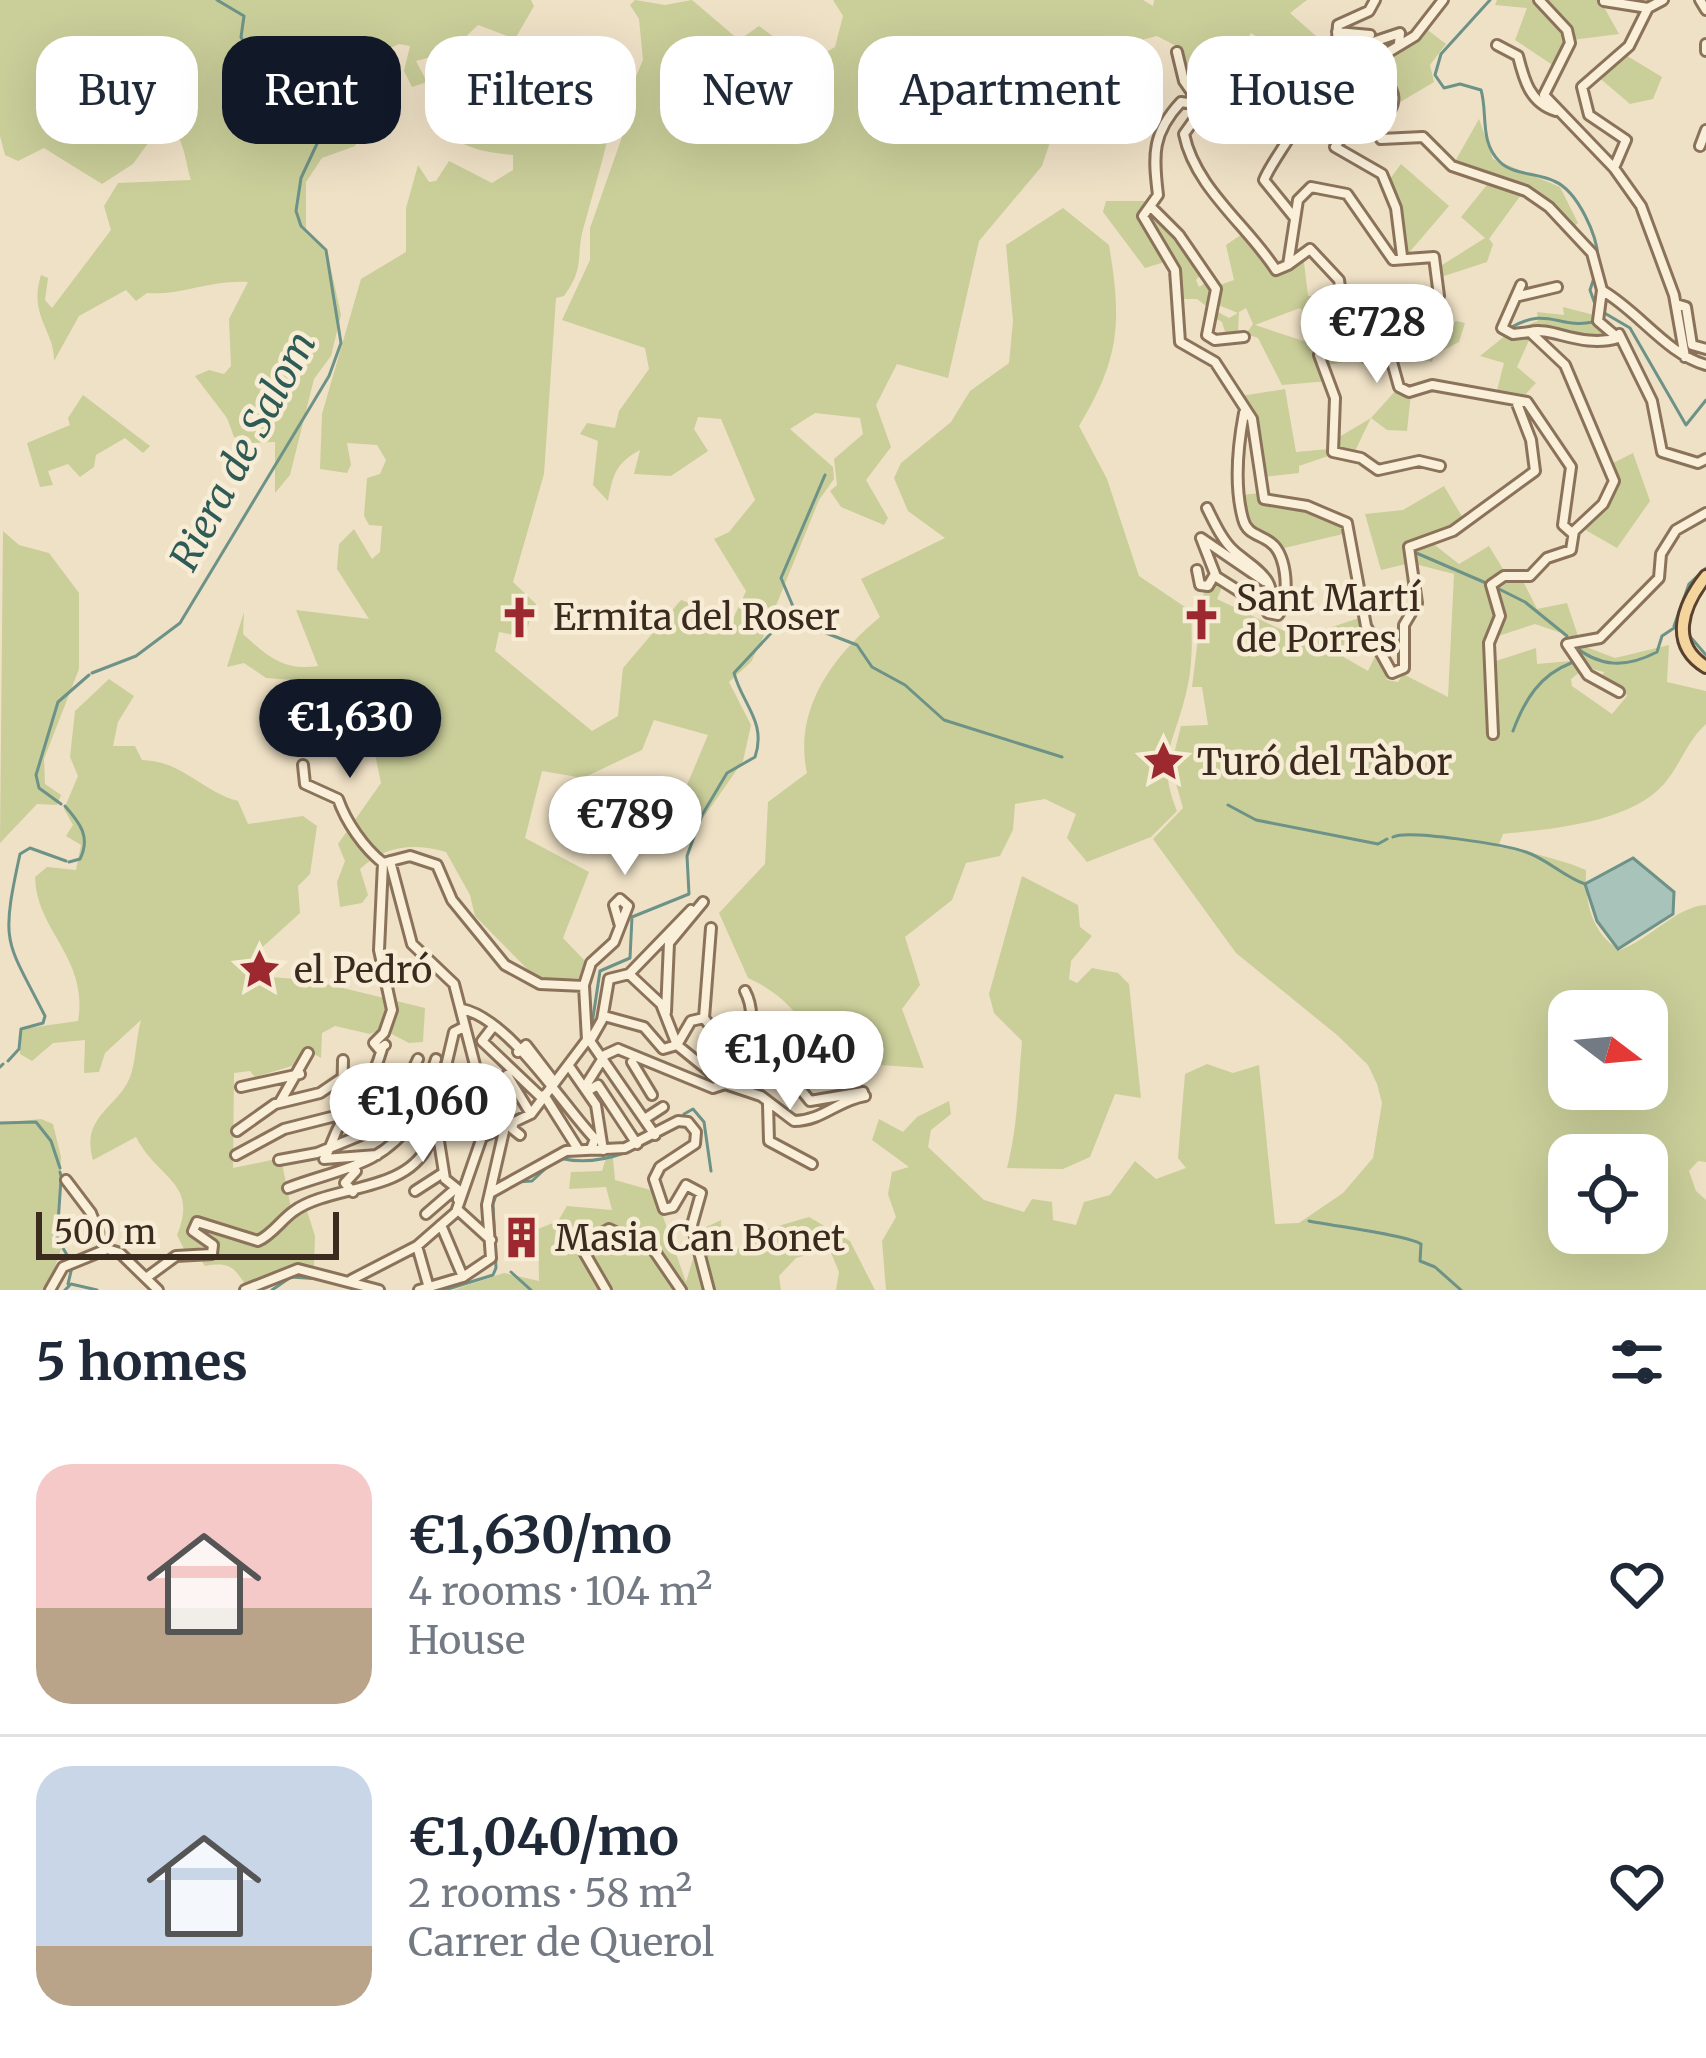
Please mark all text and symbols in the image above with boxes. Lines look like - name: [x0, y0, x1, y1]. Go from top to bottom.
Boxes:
- chip: Buy: [36, 36, 198, 144]
- chip: Rent: [222, 36, 401, 144]
- chip: Filters: [425, 36, 636, 144]
- chip: New: [660, 36, 834, 144]
- chip: Apartment: [858, 36, 1163, 144]
- chip: House: [1187, 36, 1397, 144]
- pin: €728: [1306, 284, 1448, 386]
- text: €728: [1328, 298, 1426, 347]
- water label: Riera de Salom: [159, 323, 327, 579]
- place label: Sant Martí de Porres: [1236, 576, 1422, 662]
- church icon: Ermita del Roser: [496, 594, 542, 640]
- place label: Ermita del Roser: [553, 595, 840, 640]
- church icon: Sant Martí de Porres: [1179, 596, 1225, 642]
- pin: €1,630: [252, 679, 448, 781]
- text: €1,630: [286, 693, 414, 742]
- place icon: Turó del Tàbor: [1140, 739, 1186, 785]
- place label: Turó del Tàbor: [1197, 740, 1453, 785]
- pin: €789: [554, 776, 696, 878]
- text: €789: [576, 790, 674, 839]
- place icon: el Pedró: [237, 947, 283, 993]
- place label: el Pedró: [294, 948, 432, 993]
- north arrow: [1548, 990, 1668, 1110]
- map controls: [1548, 990, 1668, 1254]
- pin: €1,040: [692, 1011, 888, 1113]
- text: €1,040: [724, 1025, 856, 1074]
- pin: €1,060: [325, 1063, 521, 1165]
- text: €1,060: [357, 1077, 489, 1126]
- button: locate: [1548, 1134, 1668, 1254]
- scale bar: [36, 1206, 339, 1259]
- text: 500 m: [54, 1212, 156, 1253]
- building icon: Masia Can Bonet: [498, 1215, 544, 1261]
- place label: Masia Can Bonet: [555, 1216, 845, 1261]
- icon: filters: [1604, 1329, 1670, 1395]
- text: 5 homes: [36, 1330, 248, 1394]
- text: €1,630/mo: [408, 1503, 672, 1567]
- icon: home: [132, 1512, 276, 1656]
- icon: heart: [1604, 1551, 1670, 1617]
- text: 4 rooms · 104 m²: [408, 1567, 712, 1616]
- text: House: [408, 1616, 525, 1665]
- text: €1,040/mo: [408, 1805, 679, 1869]
- icon: home: [132, 1814, 276, 1958]
- icon: heart: [1604, 1853, 1670, 1919]
- text: 2 rooms · 58 m²: [408, 1869, 692, 1918]
- text: Carrer de Querol: [408, 1918, 714, 1967]

